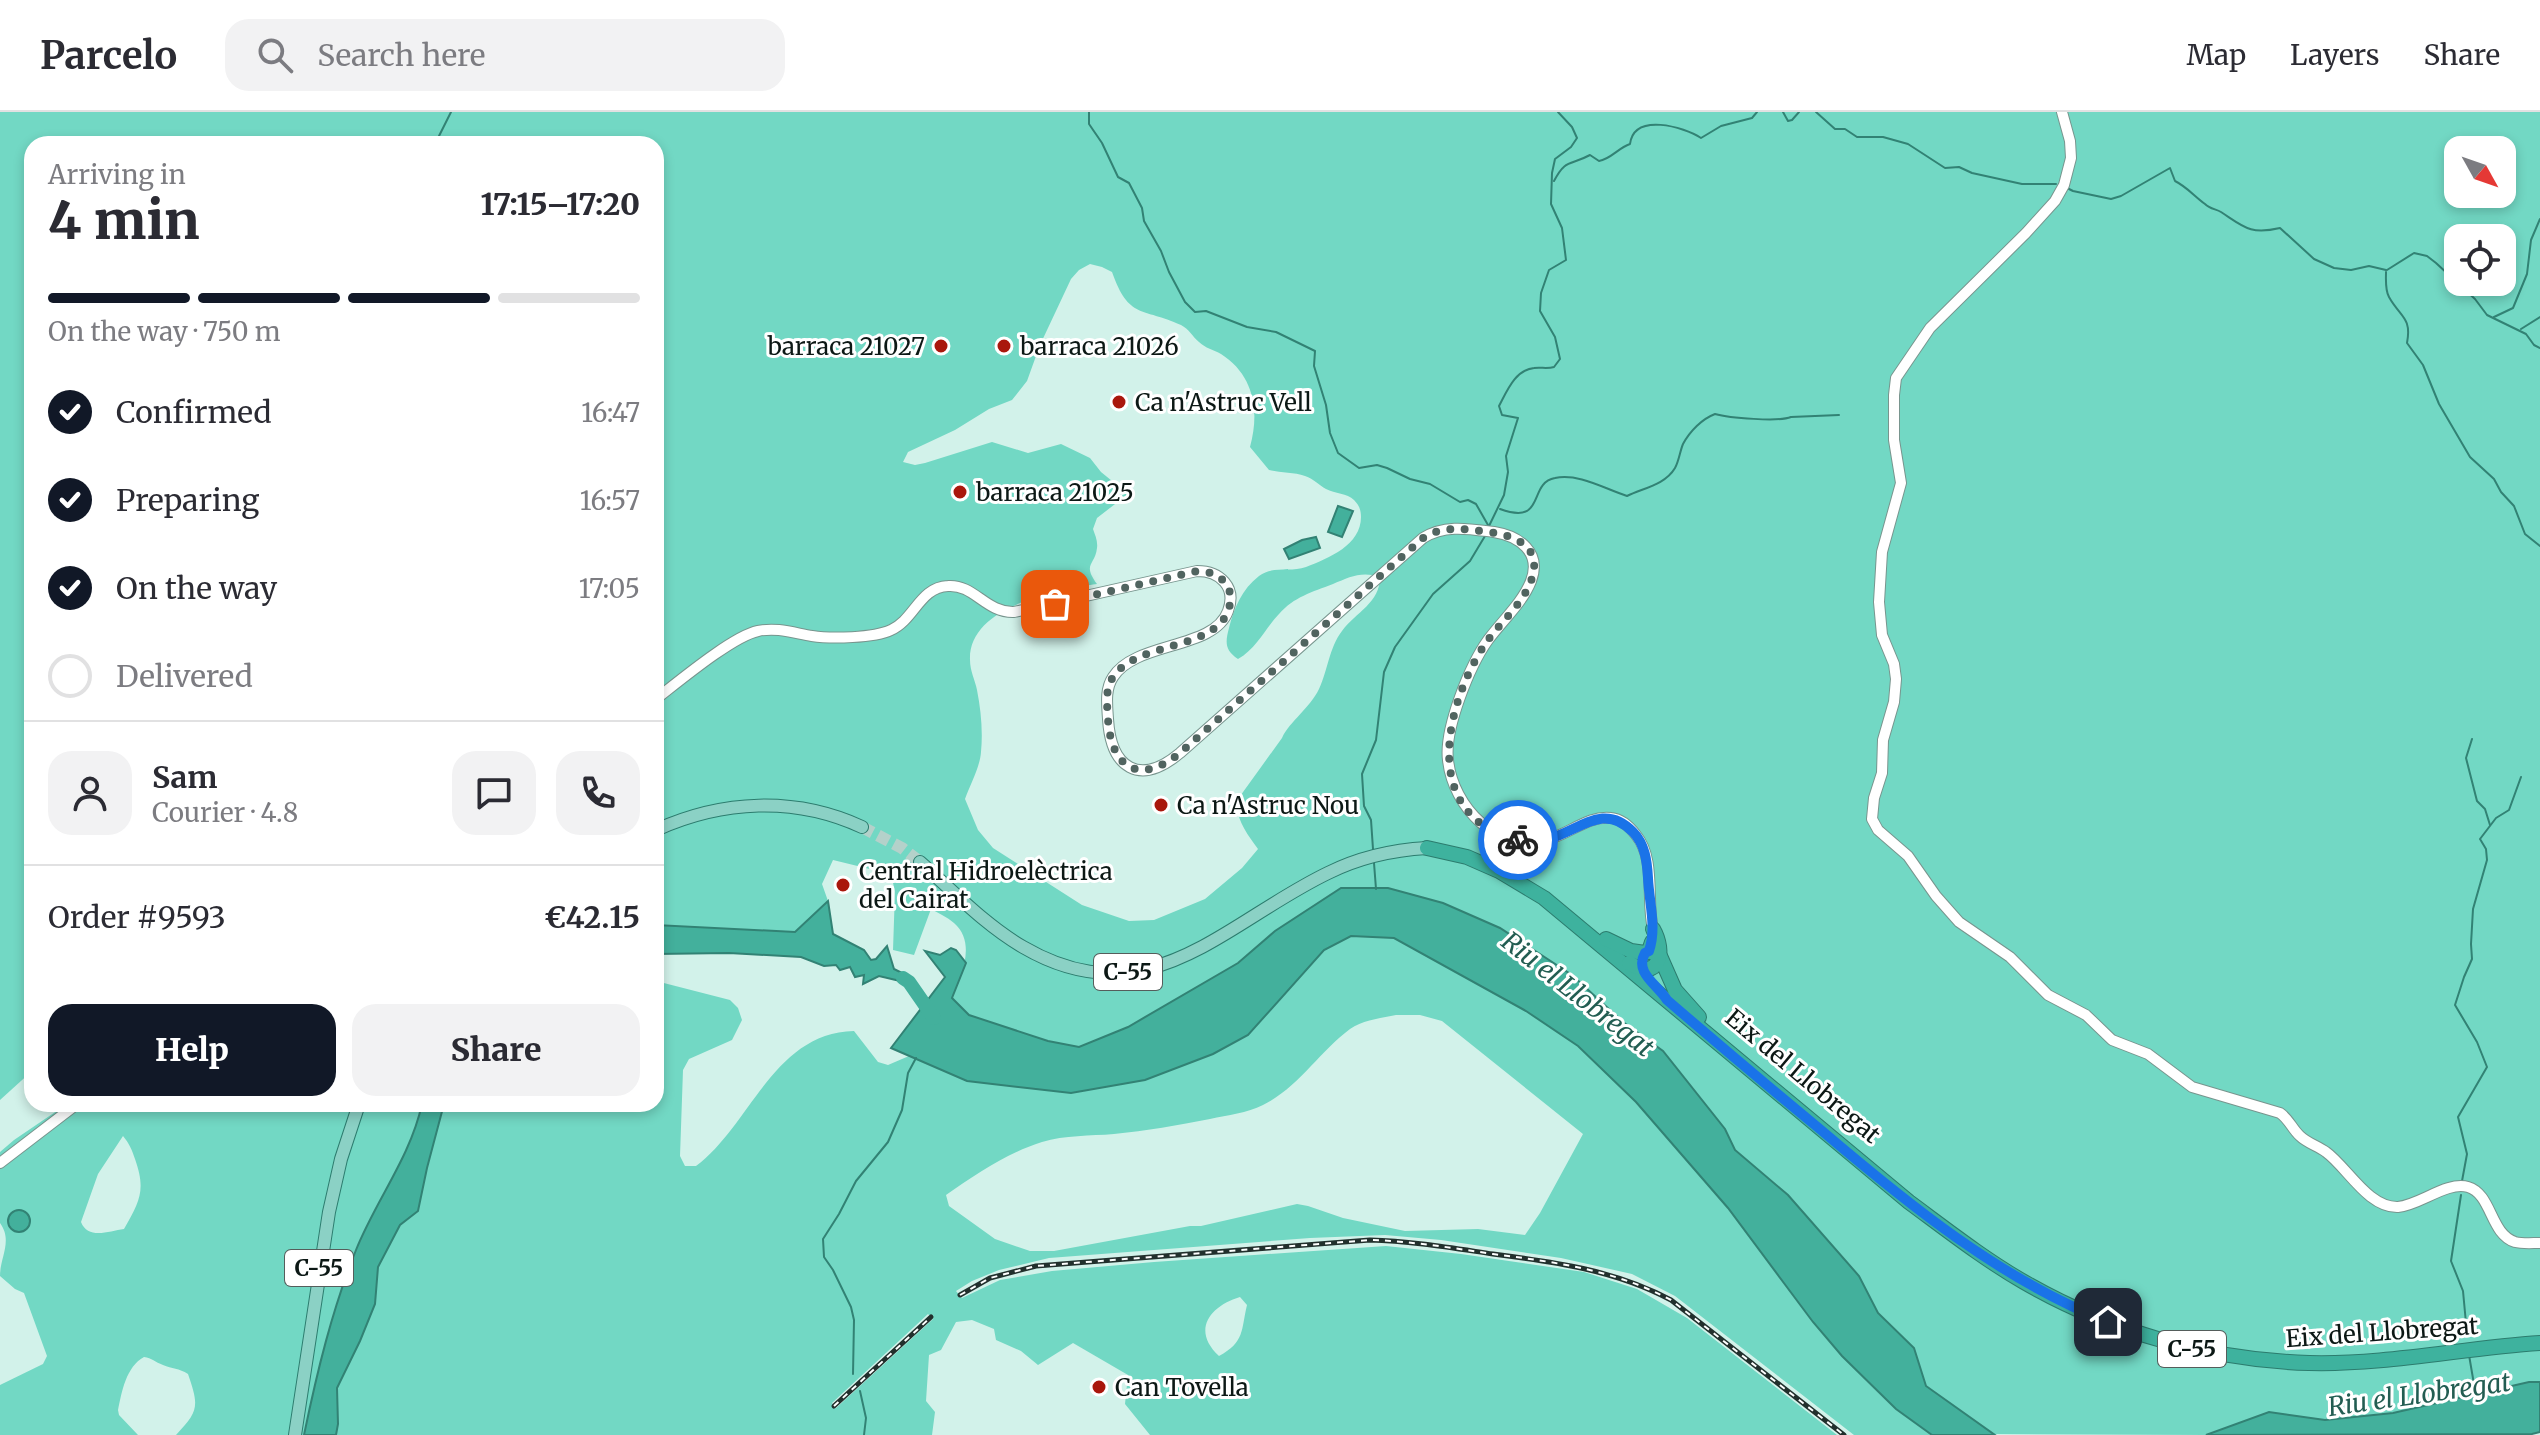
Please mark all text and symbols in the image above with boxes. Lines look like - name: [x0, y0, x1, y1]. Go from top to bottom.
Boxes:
- search box: [225, 19, 785, 91]
- text: Parcelo: [40, 32, 177, 79]
- icon: search: [253, 33, 297, 77]
- text: Search here: [317, 36, 485, 74]
- text: Map: [2186, 37, 2246, 73]
- text: Layers: [2290, 37, 2379, 73]
- text: Share: [2423, 37, 2500, 73]
- north arrow: [2444, 136, 2516, 208]
- map controls: [2444, 136, 2516, 296]
- text: Arriving in: [48, 158, 186, 191]
- text: 17:15–17:20: [481, 185, 640, 223]
- text: 4 min: [48, 188, 200, 253]
- button: locate: [2444, 224, 2516, 296]
- text: On the way · 750 m: [48, 315, 281, 348]
- place label: barraca 21027: [766, 331, 925, 362]
- place label: barraca 21026: [1019, 331, 1179, 362]
- marker: barraca 21027: [932, 337, 950, 355]
- marker: barraca 21026: [995, 337, 1013, 355]
- place label: Ca n'Astruc Vell: [1135, 387, 1312, 418]
- icon: check: [48, 390, 92, 434]
- text: Confirmed: [116, 393, 271, 431]
- marker: Ca n'Astruc Vell: [1110, 393, 1128, 411]
- text: 16:47: [581, 396, 640, 429]
- place label: barraca 21025: [975, 477, 1134, 508]
- icon: check: [48, 478, 92, 522]
- text: Preparing: [116, 481, 259, 519]
- marker: barraca 21025: [951, 483, 969, 501]
- text: 16:57: [580, 484, 640, 517]
- icon: check: [48, 566, 92, 610]
- text: On the way: [116, 569, 277, 607]
- pin: [1021, 570, 1089, 638]
- text: 17:05: [579, 572, 640, 605]
- icon: bag: [1033, 582, 1077, 626]
- text: Delivered: [116, 657, 253, 695]
- button: person: [48, 751, 132, 835]
- button: chat: [452, 751, 536, 835]
- button: phone: [556, 751, 640, 835]
- text: Sam: [152, 758, 217, 796]
- place label: Ca n'Astruc Nou: [1177, 790, 1359, 821]
- text: Courier · 4.8: [152, 796, 298, 829]
- marker: Ca n'Astruc Nou: [1152, 796, 1170, 814]
- courier: [1478, 800, 1558, 880]
- icon: bike: [1496, 818, 1540, 862]
- place label: Central Hidroelèctrica del Cairat: [859, 856, 1113, 915]
- marker: Central Hidroelèctrica del Cairat: [834, 876, 852, 894]
- text: Order #9593: [48, 898, 226, 936]
- text: €42.15: [544, 898, 640, 936]
- water label: Riu el Llobregat: [1495, 924, 1661, 1064]
- road number: C-55: [1094, 954, 1162, 990]
- street label: Eix del Llobregat: [1719, 1002, 1887, 1150]
- button: Help: [48, 1004, 336, 1096]
- button: Share: [352, 1004, 640, 1096]
- road number: C-55: [285, 1250, 353, 1286]
- pin: [2074, 1288, 2142, 1356]
- icon: home: [2086, 1300, 2130, 1344]
- street label: Eix del Llobregat: [2285, 1310, 2480, 1354]
- road number: C-55: [2158, 1331, 2226, 1367]
- water label: Riu el Llobregat: [2326, 1365, 2513, 1423]
- place label: Can Tovella: [1115, 1372, 1249, 1403]
- marker: Can Tovella: [1090, 1378, 1108, 1396]

